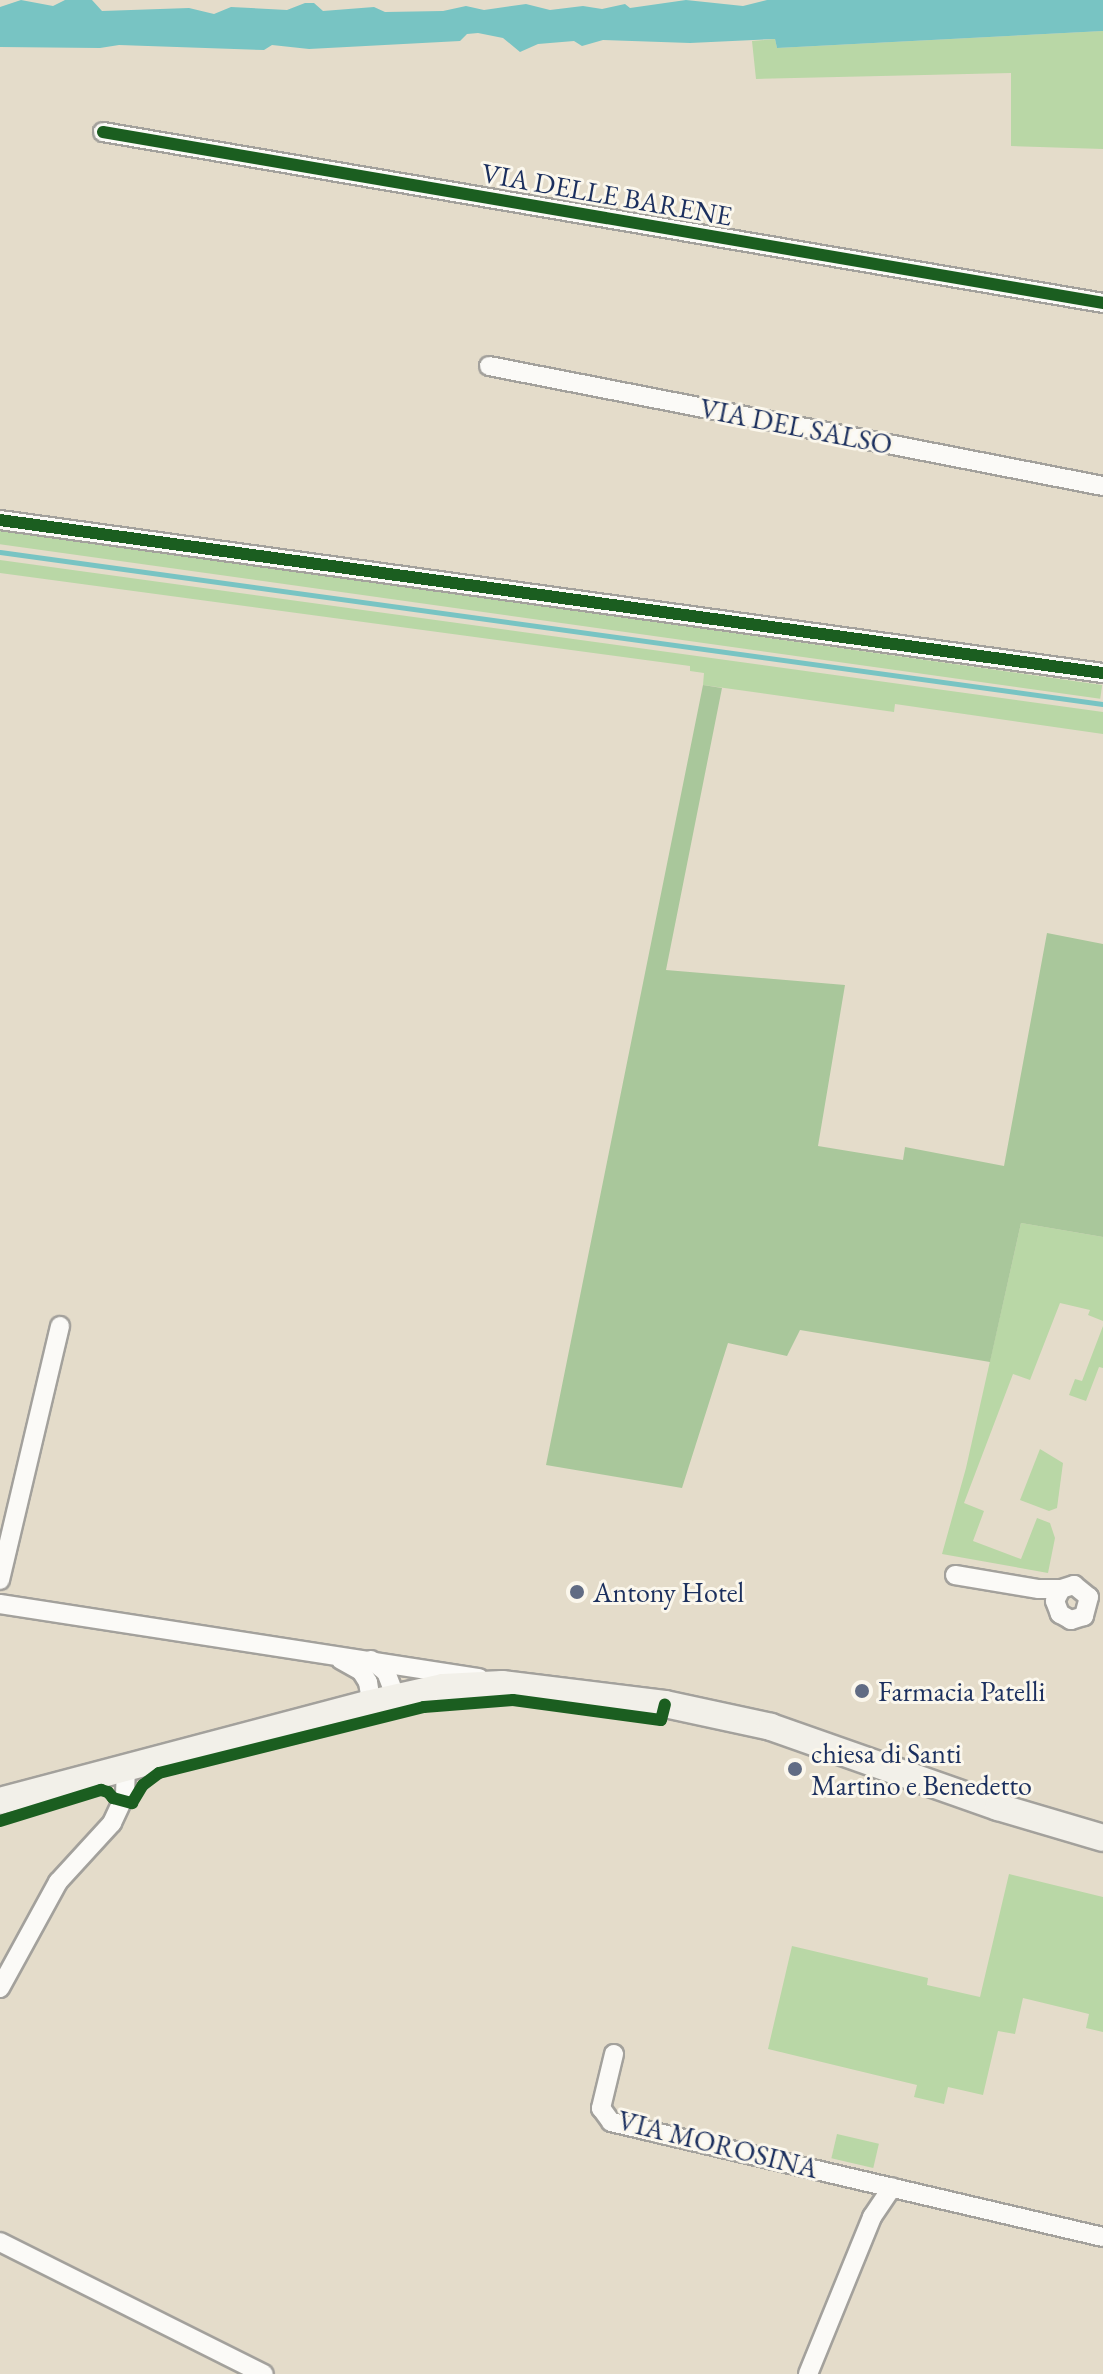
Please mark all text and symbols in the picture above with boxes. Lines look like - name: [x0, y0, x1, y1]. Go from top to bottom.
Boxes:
- street label: VIA DELLE BARENE: [479, 155, 735, 233]
- street label: VIA DEL SALSO: [697, 391, 895, 461]
- place label: Antony Hotel: [593, 1575, 744, 1609]
- marker: Antony Hotel: [568, 1583, 586, 1601]
- place label: Farmacia Patelli: [878, 1674, 1045, 1708]
- marker: Farmacia Patelli: [853, 1682, 871, 1700]
- place label: chiesa di Santi Martino e Benedetto: [811, 1736, 1032, 1802]
- marker: chiesa di Santi Martino e Benedetto: [786, 1760, 804, 1778]
- street label: VIA MOROSINA: [614, 2103, 822, 2185]

